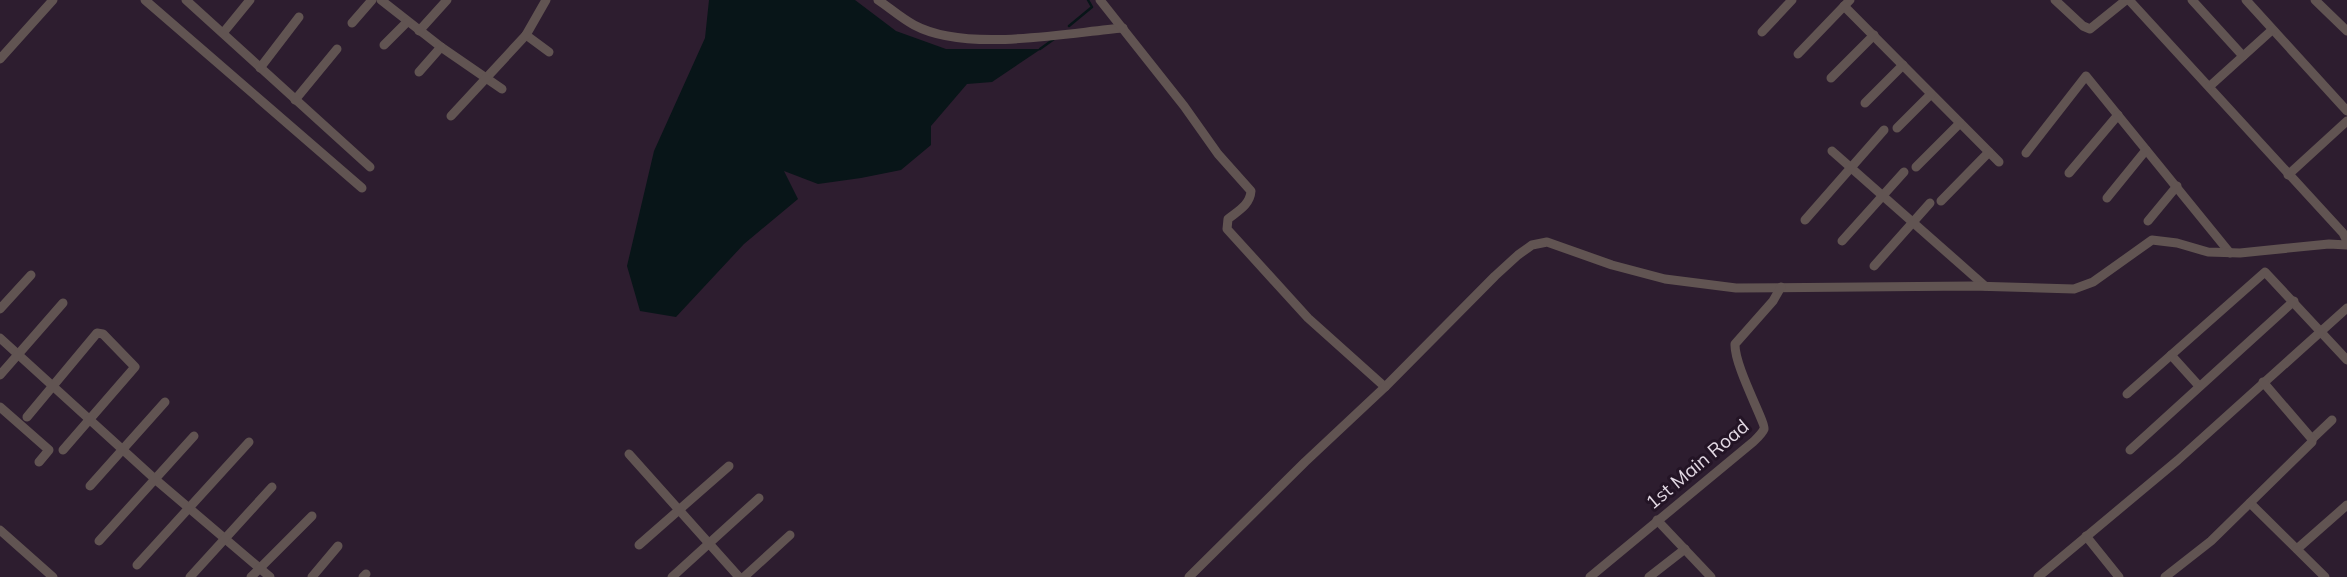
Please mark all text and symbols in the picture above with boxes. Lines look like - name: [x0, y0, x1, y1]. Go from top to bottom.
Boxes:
- street label: 1st Main Road: [1641, 414, 1753, 514]

